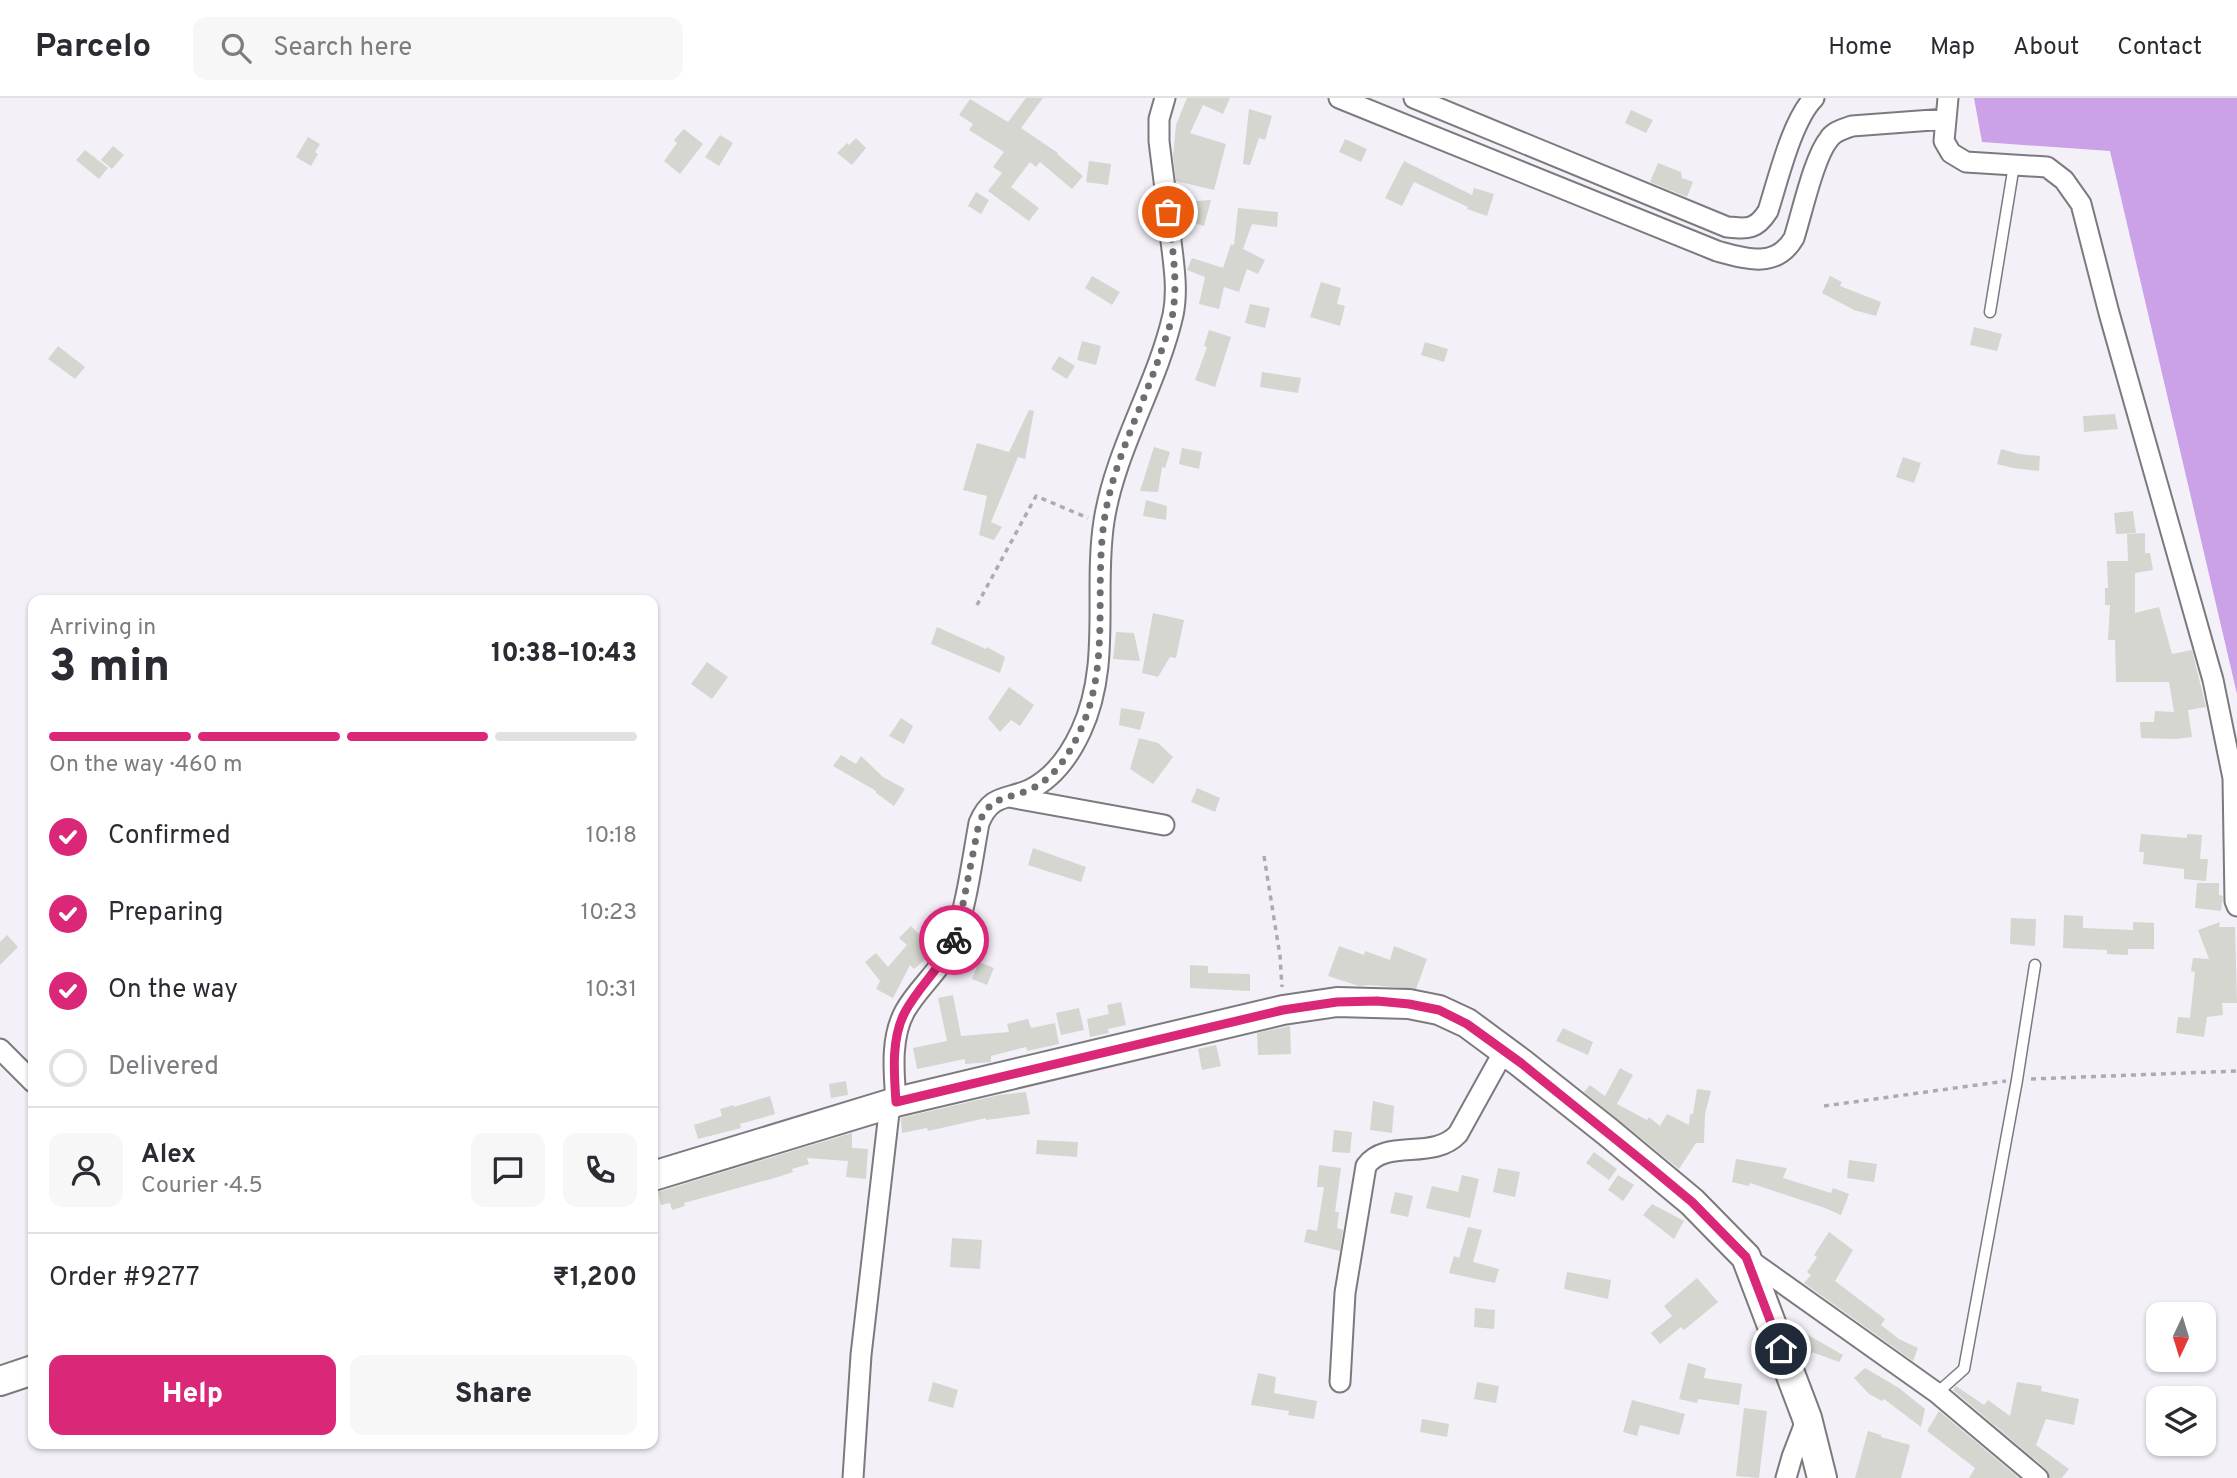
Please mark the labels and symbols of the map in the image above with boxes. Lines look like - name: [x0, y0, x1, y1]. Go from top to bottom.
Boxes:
- pin: [1138, 182, 1198, 242]
- courier: [919, 905, 989, 975]
- north arrow: [2146, 1302, 2216, 1372]
- pin: [1751, 1319, 1811, 1379]

